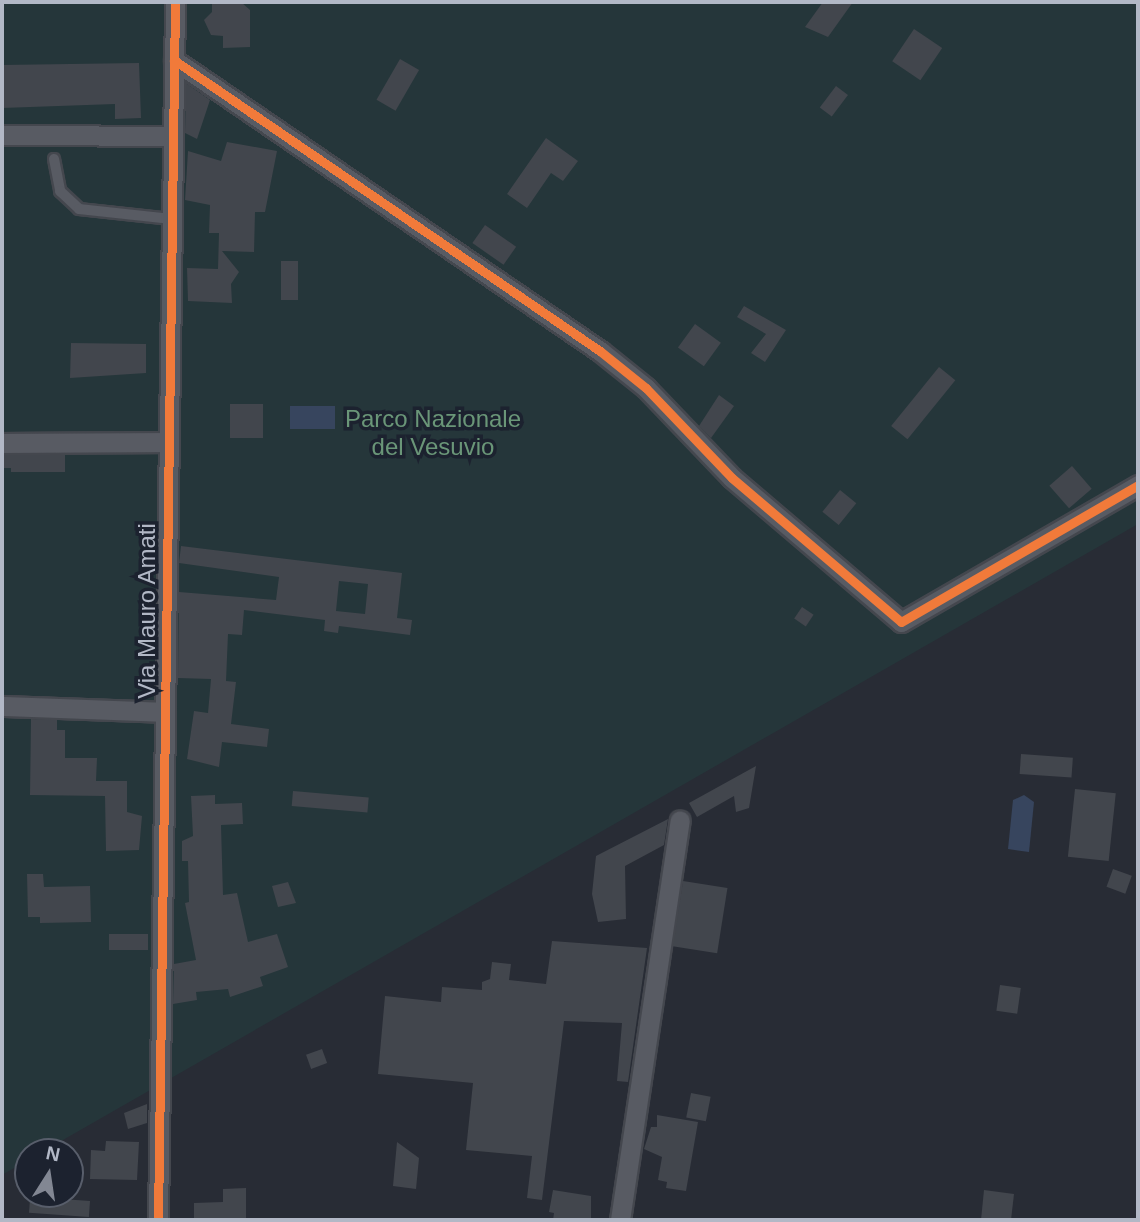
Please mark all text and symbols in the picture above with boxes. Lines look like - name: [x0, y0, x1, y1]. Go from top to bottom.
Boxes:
- park label: Parco Nazionale del Vesuvio: [345, 405, 521, 461]
- street label: Via Mauro Amati: [133, 523, 161, 699]
- north arrow: [14, 1138, 84, 1208]
- text: N: [44, 1142, 62, 1166]

